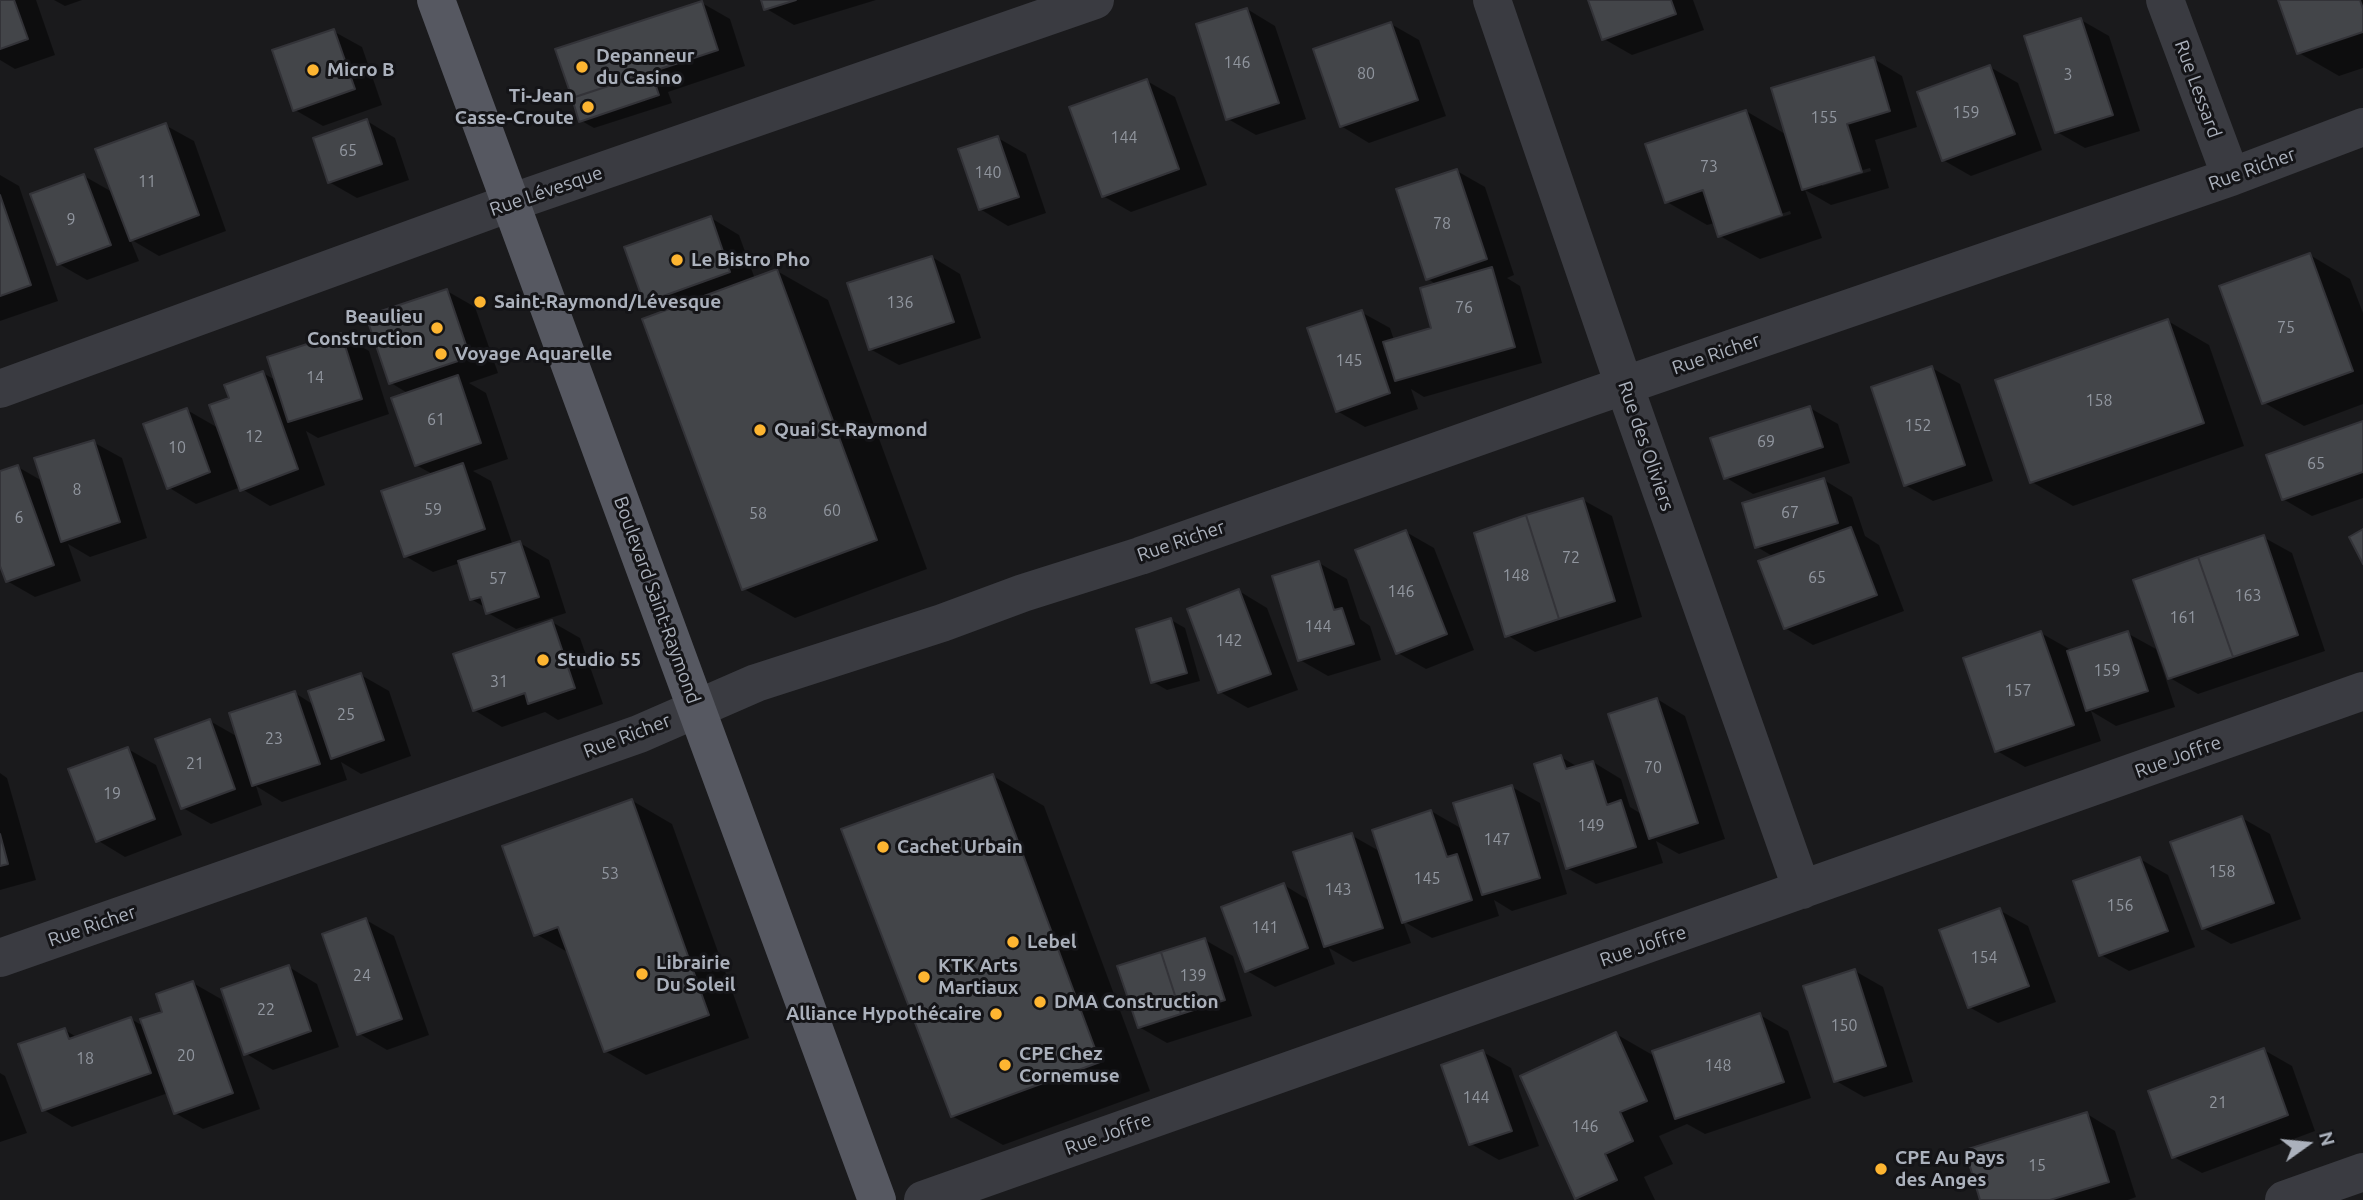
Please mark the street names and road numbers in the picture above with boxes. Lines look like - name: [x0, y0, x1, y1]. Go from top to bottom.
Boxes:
- street label: Rue Lessard: [2170, 37, 2226, 141]
- street label: Rue Richer: [2205, 143, 2299, 195]
- street label: Rue Lévesque: [486, 161, 606, 221]
- street label: Rue Richer: [1669, 328, 1763, 380]
- street label: Rue des Oliviers: [1613, 378, 1679, 514]
- street label: Boulevard Saint-Raymond: [609, 493, 705, 707]
- street label: Rue Richer: [1134, 515, 1228, 567]
- street label: Rue Richer: [580, 709, 674, 763]
- street label: Rue Joffre: [2132, 731, 2224, 783]
- street label: Rue Richer: [45, 900, 139, 952]
- street label: Rue Joffre: [1597, 921, 1689, 971]
- street label: Rue Joffre: [1062, 1108, 1154, 1160]

